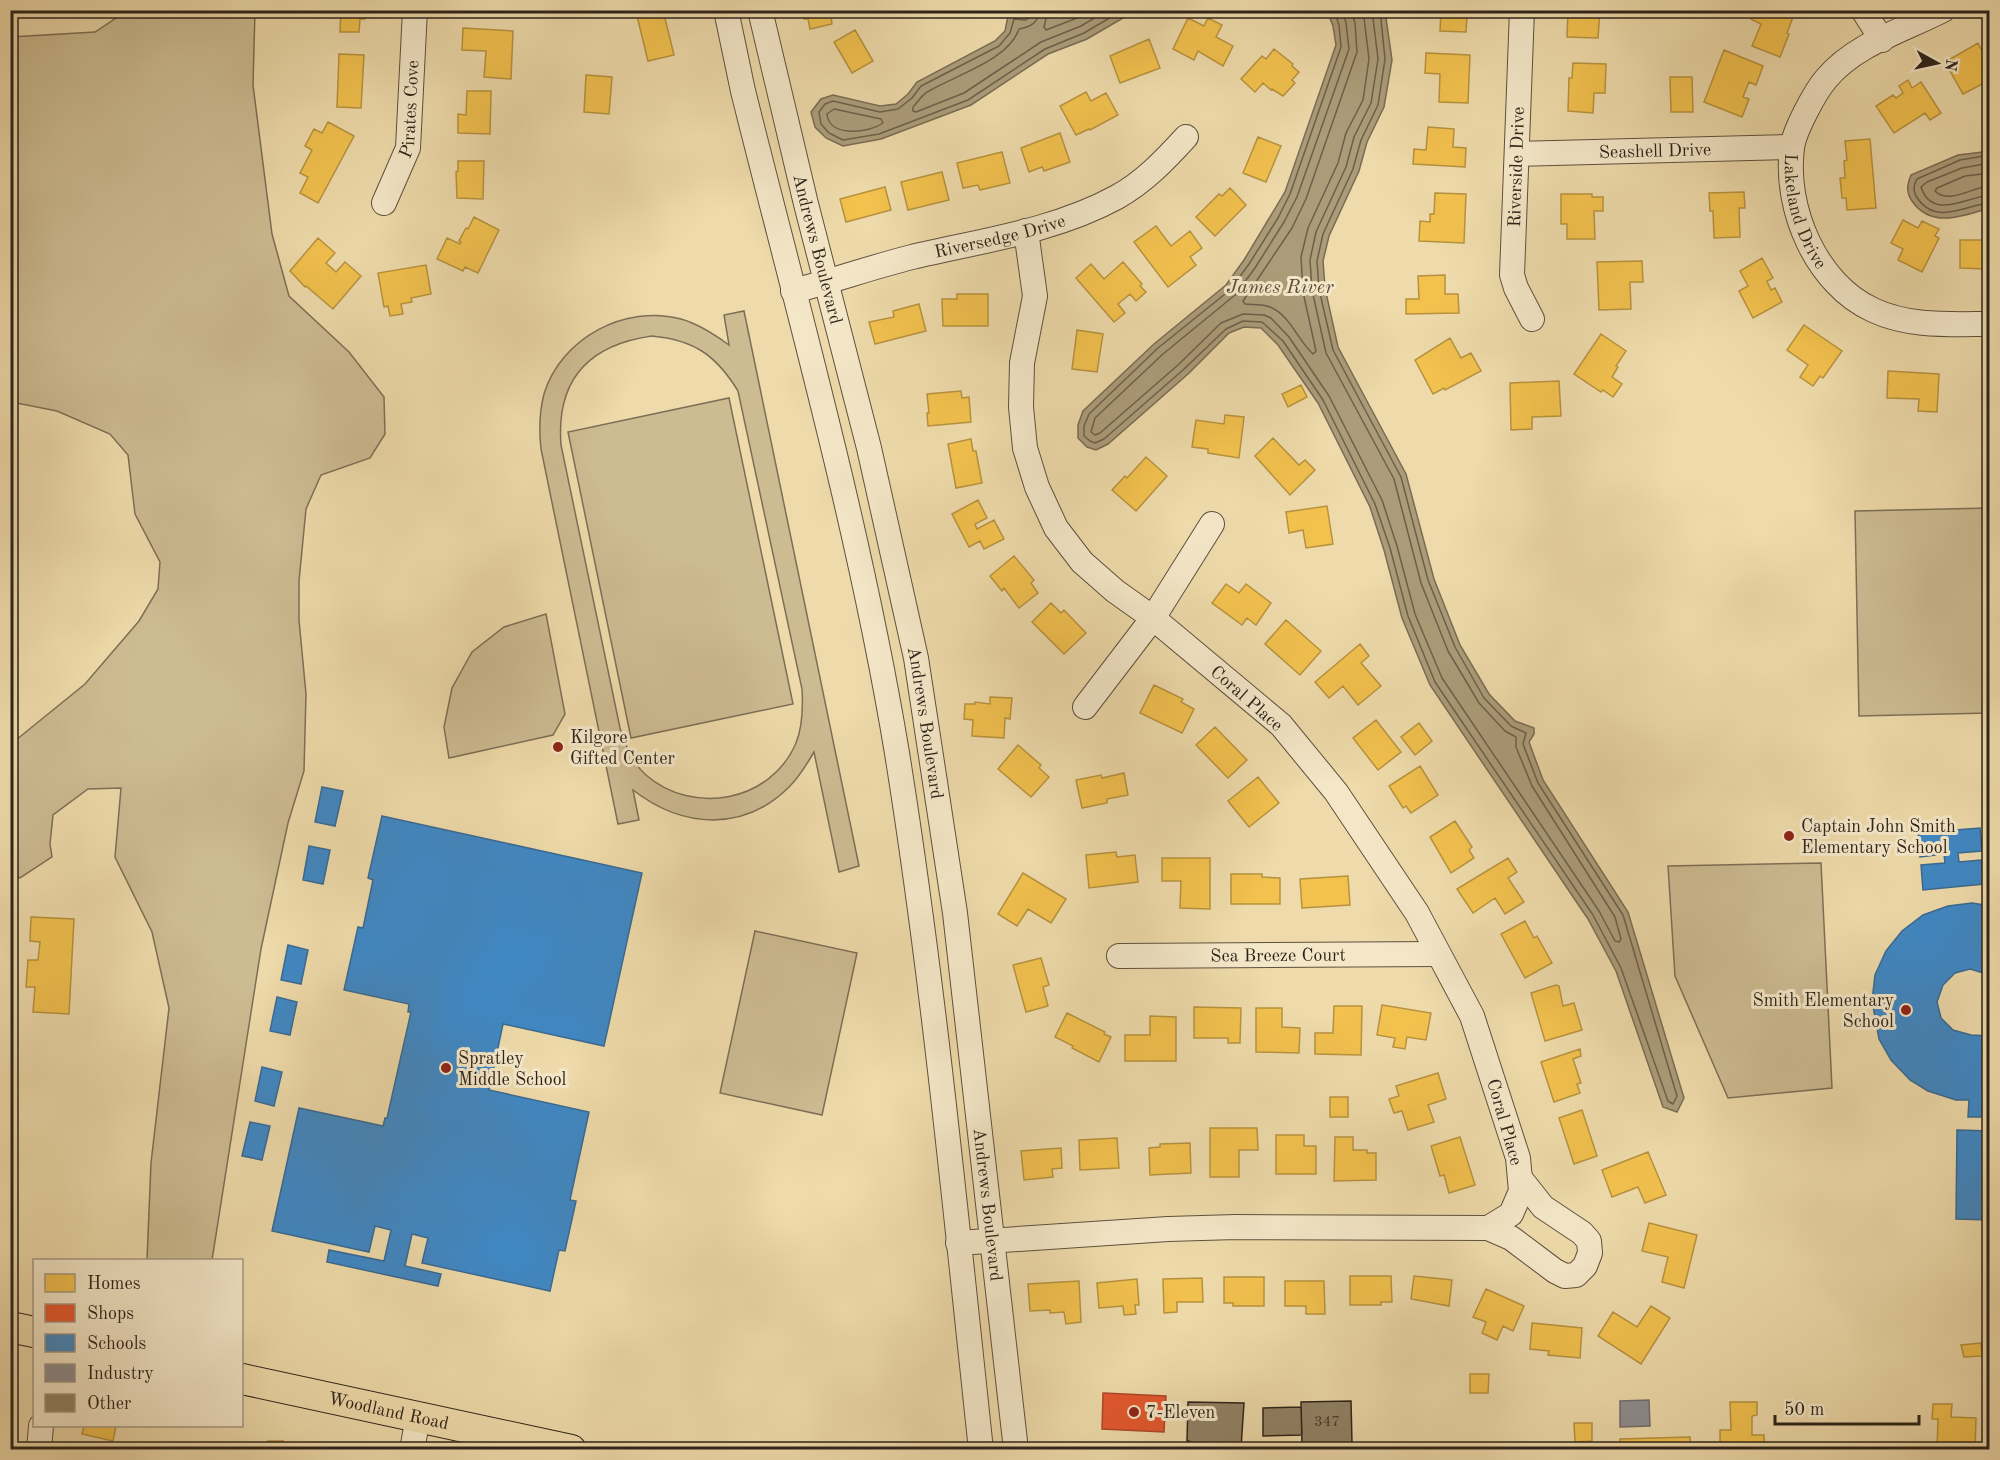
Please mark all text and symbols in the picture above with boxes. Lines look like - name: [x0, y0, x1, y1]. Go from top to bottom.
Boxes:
- north arrow: [1907, 33, 1967, 93]
- text: N: [1941, 58, 1959, 73]
- street label: Pirates Cove: [397, 60, 422, 161]
- street label: Riverside Drive: [1506, 106, 1528, 228]
- street label: Seashell Drive: [1599, 141, 1711, 162]
- street label: Lakeland Drive: [1781, 153, 1829, 272]
- street label: Andrews Boulevard: [789, 172, 845, 326]
- street label: Riversedge Drive: [933, 212, 1068, 262]
- water label: James River: [1226, 278, 1334, 298]
- street label: Andrews Boulevard: [904, 645, 945, 800]
- street label: Coral Place: [1207, 663, 1286, 735]
- place label: Kilgore Gifted Center: [570, 729, 675, 768]
- marker: Kilgore Gifted Center: [551, 740, 565, 754]
- place label: Captain John Smith Elementary School: [1801, 818, 1956, 857]
- marker: Captain John Smith Elementary School: [1782, 829, 1796, 843]
- street label: Sea Breeze Court: [1210, 947, 1346, 965]
- place label: Smith Elementary School: [1753, 992, 1894, 1031]
- marker: Smith Elementary School: [1899, 1003, 1913, 1017]
- place label: Spratley Middle School: [458, 1050, 567, 1089]
- marker: Spratley Middle School: [439, 1061, 453, 1075]
- street label: Coral Place: [1483, 1077, 1525, 1168]
- street label: Andrews Boulevard: [969, 1127, 1005, 1282]
- legend: [33, 1259, 243, 1427]
- text: Homes: [87, 1275, 141, 1293]
- text: Shops: [87, 1305, 134, 1323]
- text: Schools: [87, 1335, 147, 1353]
- text: Industry: [87, 1365, 154, 1383]
- scale bar: [1775, 1388, 1919, 1426]
- street label: Woodland Road: [326, 1390, 450, 1433]
- text: Other: [87, 1395, 132, 1413]
- text: 50 m: [1784, 1401, 1824, 1419]
- place label: 7-Eleven: [1146, 1404, 1216, 1422]
- marker: 7-Eleven: [1127, 1405, 1141, 1419]
- house number: 347: [1314, 1415, 1340, 1430]

